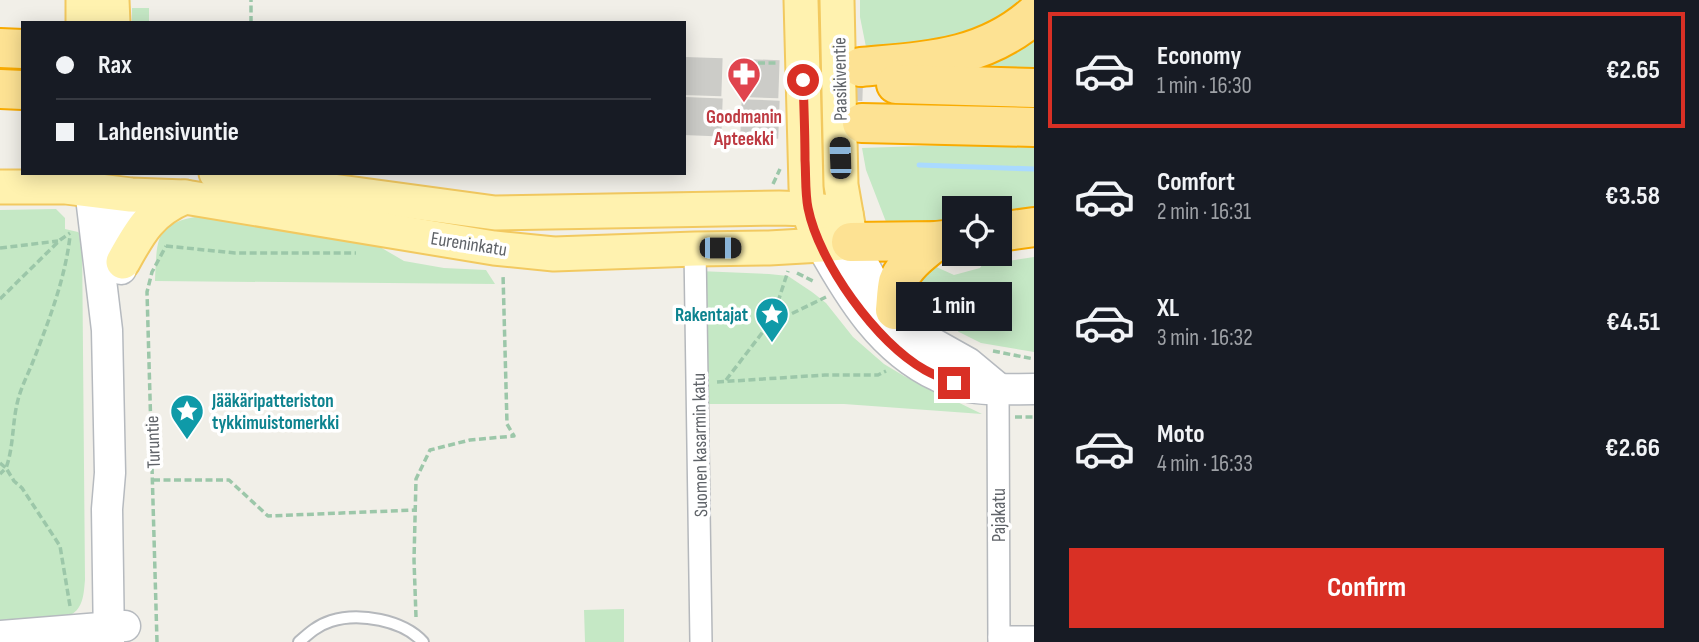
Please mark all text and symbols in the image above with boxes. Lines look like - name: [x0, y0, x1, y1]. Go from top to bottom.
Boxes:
- street label: Paasikiventie: [828, 37, 853, 121]
- icon: car: [1073, 39, 1136, 102]
- text: Economy: [1157, 41, 1241, 72]
- text: Rax: [98, 50, 132, 81]
- pharmacy icon: Goodmanin Apteekki: [725, 55, 763, 104]
- text: €2.65: [1606, 55, 1660, 86]
- route start: [787, 64, 819, 96]
- text: 1 min · 16:30: [1157, 72, 1252, 100]
- place label: Goodmanin Apteekki: [706, 106, 782, 151]
- text: Lahdensivuntie: [98, 117, 239, 148]
- car: [829, 137, 852, 179]
- icon: car: [1073, 165, 1136, 228]
- text: Comfort: [1157, 167, 1235, 198]
- text: €3.58: [1605, 181, 1660, 212]
- map controls: [942, 196, 1012, 266]
- button: locate: [942, 196, 1012, 266]
- text: 2 min · 16:31: [1157, 198, 1251, 226]
- street label: Eureninkatu: [429, 227, 508, 262]
- car: [700, 238, 742, 259]
- callout: 1 min: [896, 282, 1012, 330]
- icon: car: [1073, 291, 1136, 354]
- text: 1 min: [933, 292, 975, 320]
- text: XL: [1157, 293, 1179, 324]
- place icon: Rakentajat: [753, 295, 791, 344]
- place label: Rakentajat: [675, 304, 748, 327]
- text: €4.51: [1606, 307, 1660, 338]
- text: 3 min · 16:32: [1157, 324, 1253, 352]
- route end: [938, 367, 970, 399]
- street label: Suomen kasarmin katu: [688, 373, 713, 517]
- place label: Jääkäripatteriston tykkimuistomerkki: [211, 390, 339, 435]
- place icon: Jääkäripatteriston tykkimuistomerkki: [168, 392, 206, 441]
- street label: Turuntie: [141, 415, 166, 469]
- icon: car: [1073, 417, 1136, 480]
- text: Moto: [1157, 419, 1205, 450]
- text: €2.66: [1605, 433, 1660, 464]
- text: 4 min · 16:33: [1157, 450, 1253, 478]
- street label: Pajakatu: [988, 488, 1011, 542]
- button: Confirm: [1069, 548, 1664, 628]

